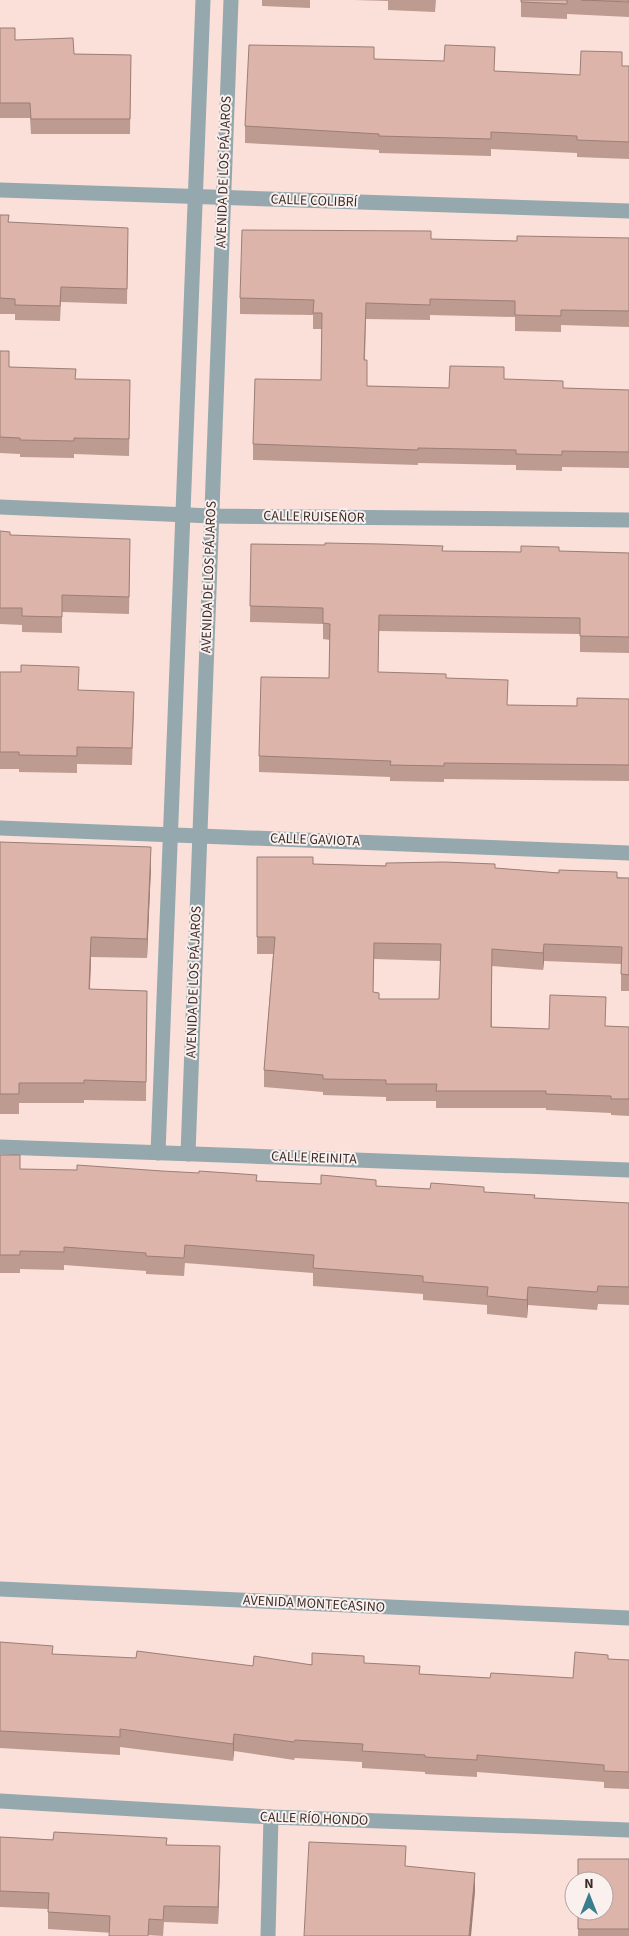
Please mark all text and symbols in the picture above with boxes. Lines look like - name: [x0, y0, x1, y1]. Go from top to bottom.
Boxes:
- street label: AVENIDA DE LOS PÁJAROS: [211, 96, 237, 248]
- street label: CALLE COLIBRÍ: [270, 189, 359, 213]
- street label: AVENIDA DE LOS PÁJAROS: [196, 501, 222, 653]
- street label: CALLE RUISEÑOR: [263, 506, 365, 528]
- street label: CALLE GAVIOTA: [270, 828, 361, 852]
- street label: AVENIDA DE LOS PÁJAROS: [181, 906, 207, 1058]
- street label: CALLE REINITA: [271, 1147, 358, 1170]
- street label: AVENIDA MONTECASINO: [243, 1590, 385, 1618]
- street label: CALLE RÍO HONDO: [259, 1807, 369, 1831]
- north arrow: [564, 1871, 614, 1921]
- text: N: [584, 1874, 594, 1894]

